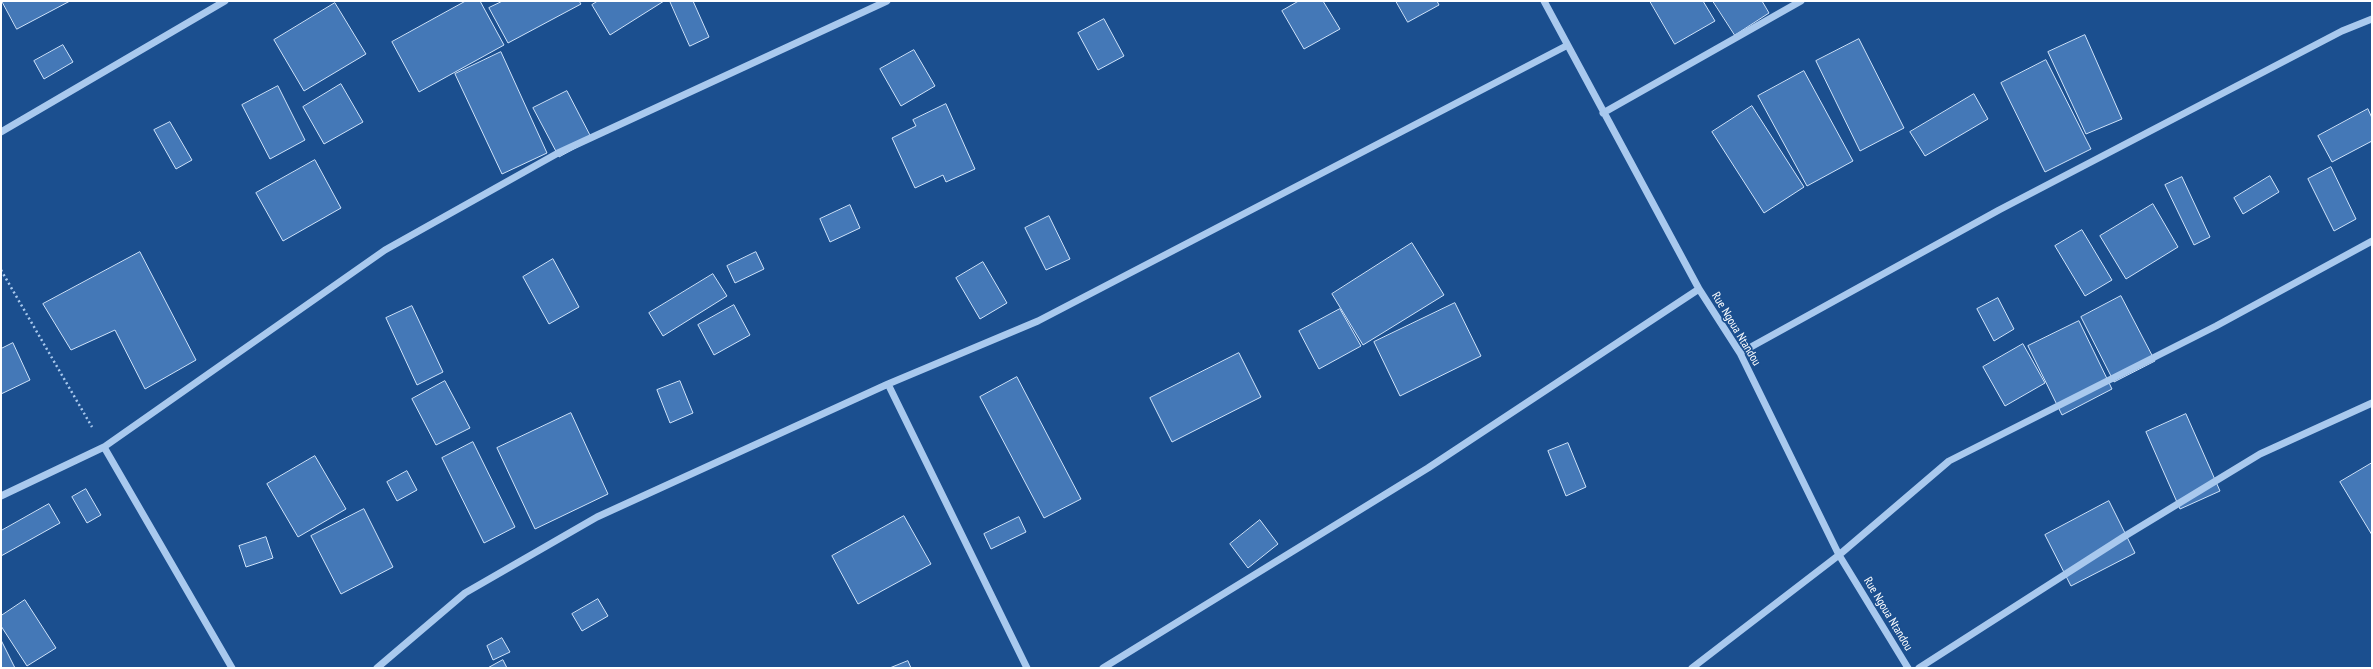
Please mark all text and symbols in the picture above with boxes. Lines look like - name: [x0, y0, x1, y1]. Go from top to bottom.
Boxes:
- street label: Rue Ngoua Ntandou: [1708, 290, 1764, 368]
- street label: Rue Ngoua Ntandou: [1860, 575, 1916, 653]

